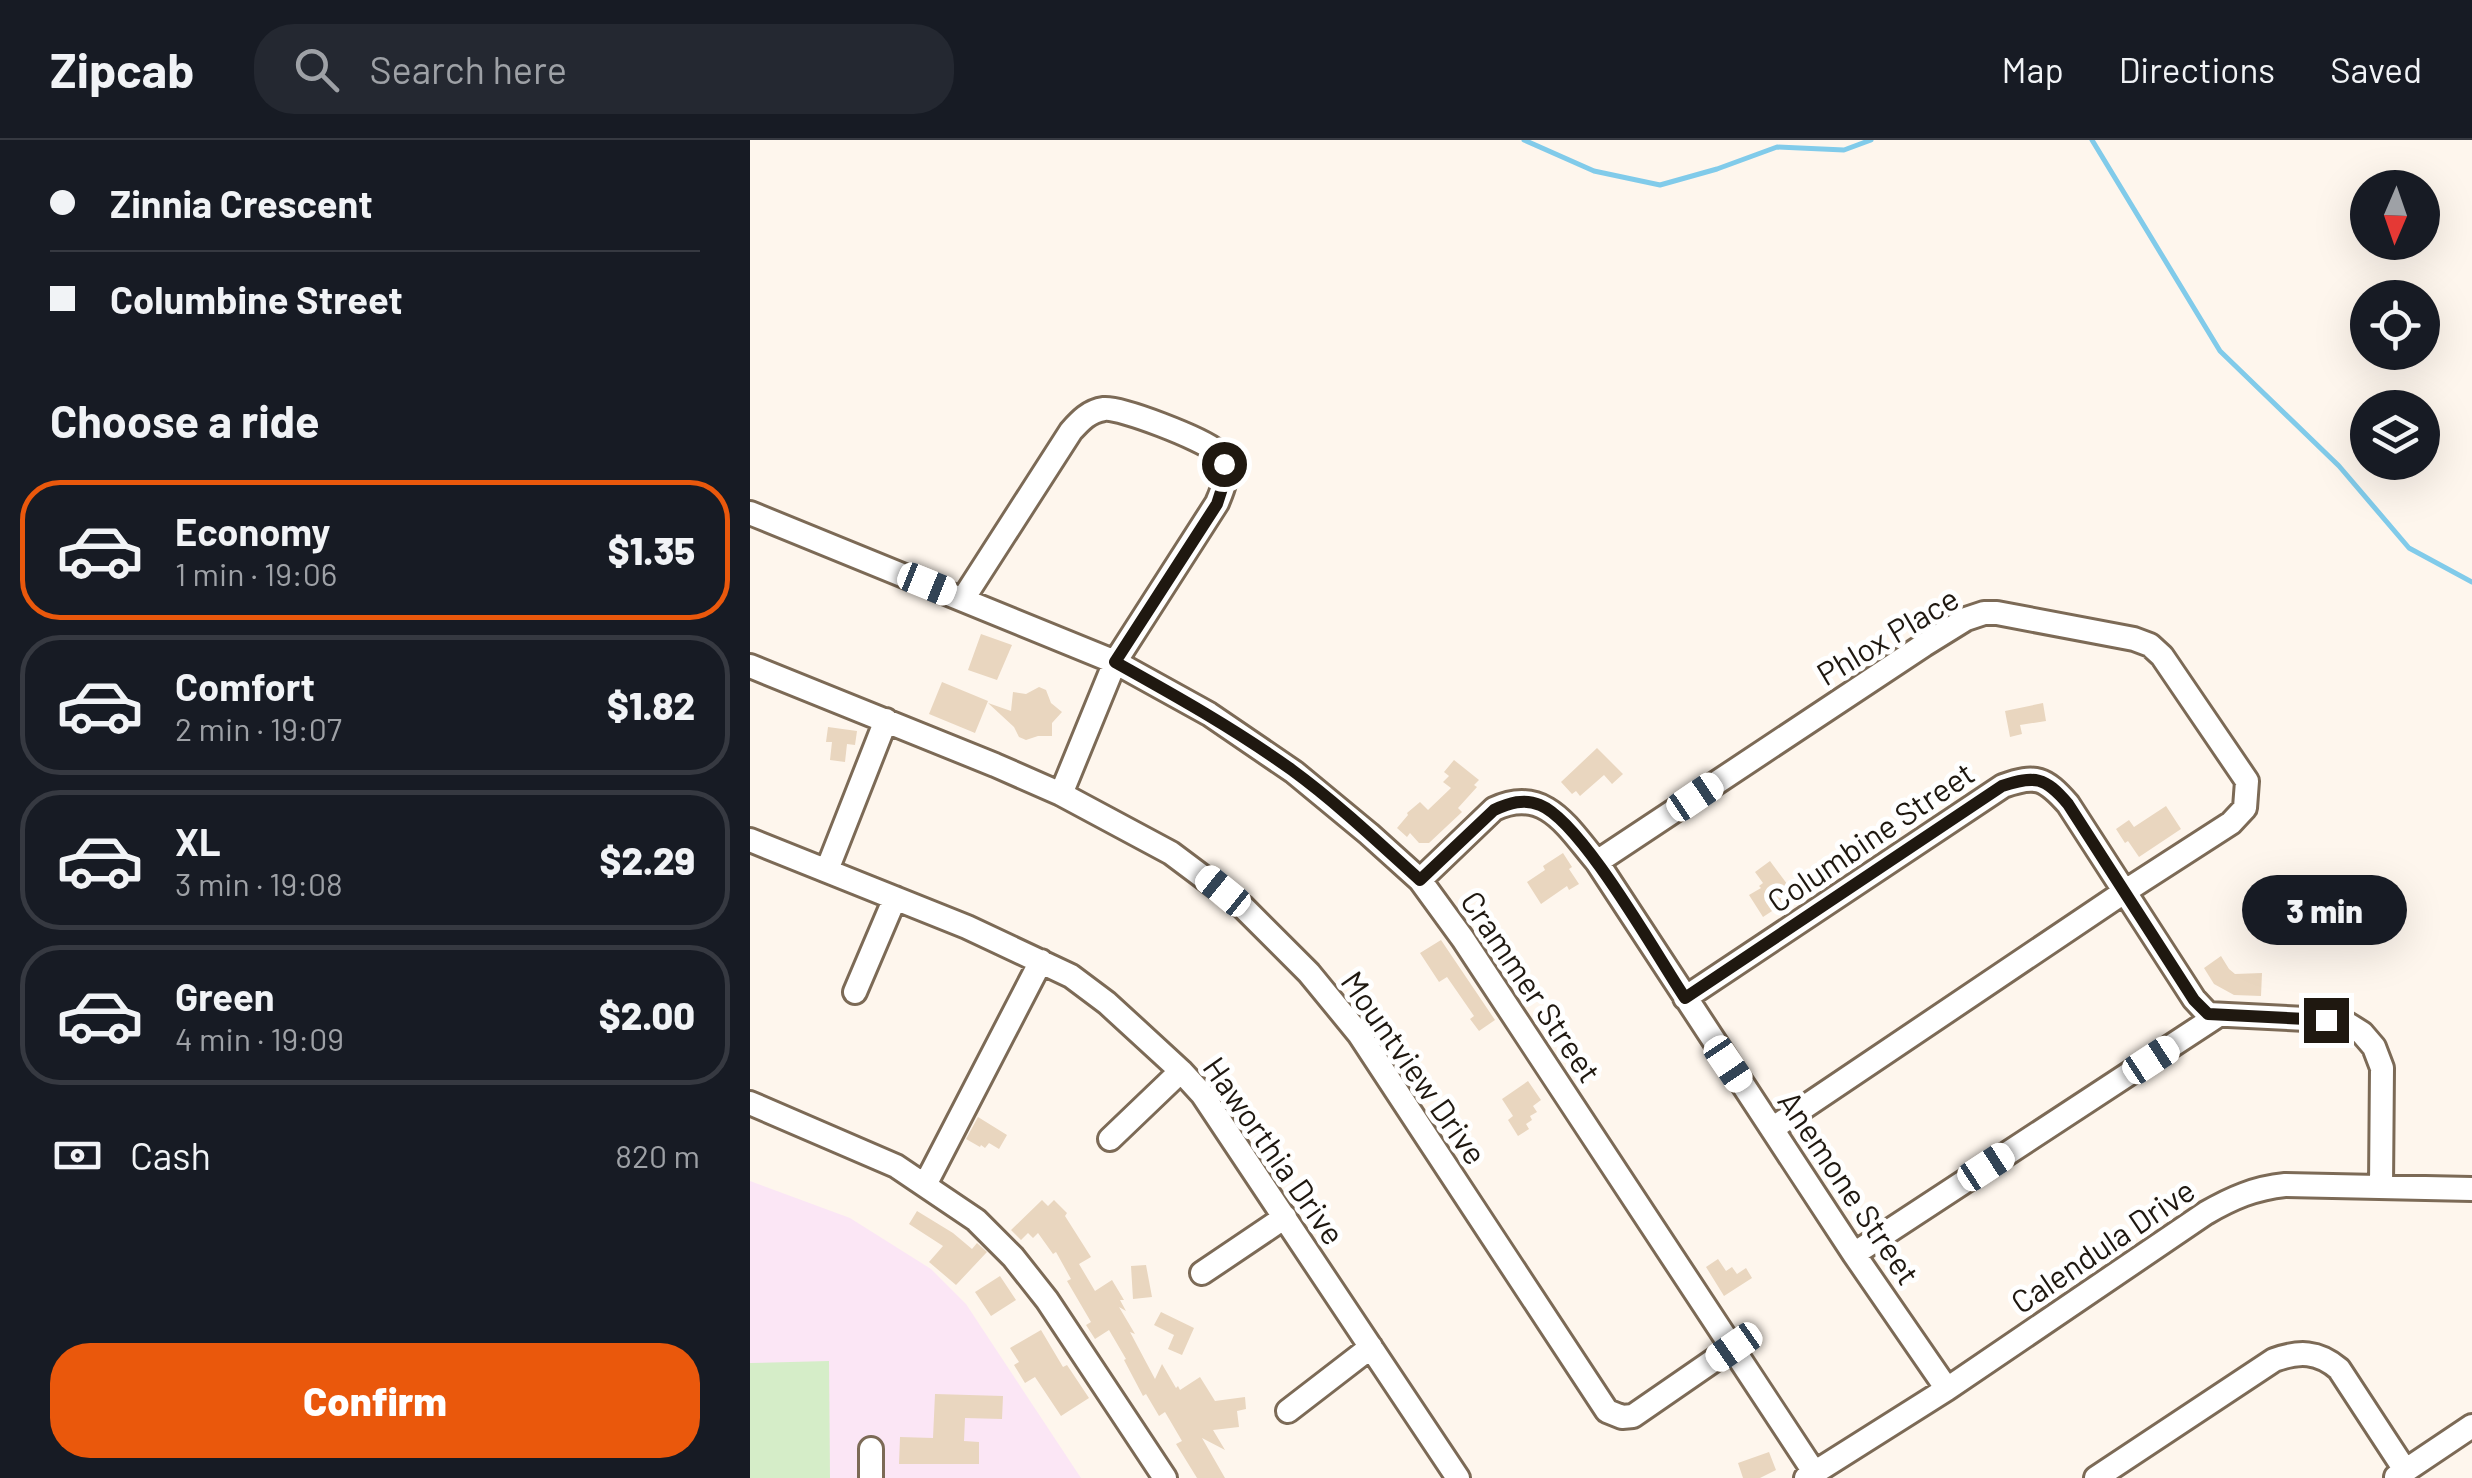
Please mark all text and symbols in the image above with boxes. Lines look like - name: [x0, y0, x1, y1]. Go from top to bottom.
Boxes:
- search box: [254, 24, 954, 114]
- text: Zipcab: [50, 40, 194, 98]
- icon: search: [289, 42, 344, 97]
- text: Search here: [369, 46, 567, 92]
- text: Map: [2002, 48, 2064, 90]
- text: Directions: [2119, 48, 2275, 90]
- text: Saved: [2330, 48, 2422, 90]
- north arrow: [2350, 170, 2440, 260]
- map controls: [2350, 170, 2440, 480]
- text: Zinnia Crescent: [110, 180, 373, 226]
- text: Columbine Street: [110, 276, 403, 322]
- button: locate: [2350, 280, 2440, 370]
- button: layers: [2350, 390, 2440, 480]
- text: Choose a ride: [50, 393, 320, 447]
- route start: [1202, 442, 1247, 487]
- icon: car: [55, 505, 145, 595]
- text: Economy: [175, 508, 330, 554]
- text: $1.35: [608, 527, 695, 573]
- text: 1 min · 19:06: [175, 554, 337, 592]
- car: [894, 559, 960, 609]
- street label: Phlox Place: [1809, 578, 1965, 692]
- icon: car: [55, 660, 145, 750]
- text: Comfort: [175, 663, 315, 709]
- text: $1.82: [607, 682, 695, 728]
- text: 2 min · 19:07: [175, 709, 342, 747]
- street label: Columbine Street: [1759, 753, 1981, 919]
- car: [1662, 768, 1728, 826]
- icon: car: [55, 815, 145, 905]
- text: XL: [175, 818, 221, 864]
- text: $2.29: [600, 837, 695, 883]
- car: [1190, 860, 1256, 922]
- text: 3 min · 19:08: [175, 864, 343, 902]
- callout: 3 min: [2244, 875, 2408, 945]
- street label: Crammer Street: [1454, 883, 1610, 1089]
- text: 3 min: [2286, 891, 2363, 929]
- street label: Mountview Drive: [1334, 963, 1496, 1171]
- icon: car: [55, 970, 145, 1060]
- text: Green: [175, 973, 275, 1019]
- text: $2.00: [599, 992, 695, 1038]
- route end: [2304, 998, 2349, 1043]
- text: 4 min · 19:09: [175, 1019, 344, 1057]
- car: [1699, 1031, 1757, 1097]
- car: [2118, 1031, 2184, 1089]
- street label: Haworthia Drive: [1196, 1049, 1354, 1251]
- street label: Anemone Street: [1771, 1083, 1929, 1291]
- icon: cash: [50, 1128, 105, 1183]
- text: Cash: [130, 1132, 211, 1178]
- text: 820 m: [615, 1136, 700, 1174]
- car: [1953, 1138, 2019, 1196]
- street label: Calendula Drive: [2003, 1170, 2201, 1320]
- car: [1701, 1318, 1767, 1376]
- button: Confirm: [50, 1343, 700, 1458]

